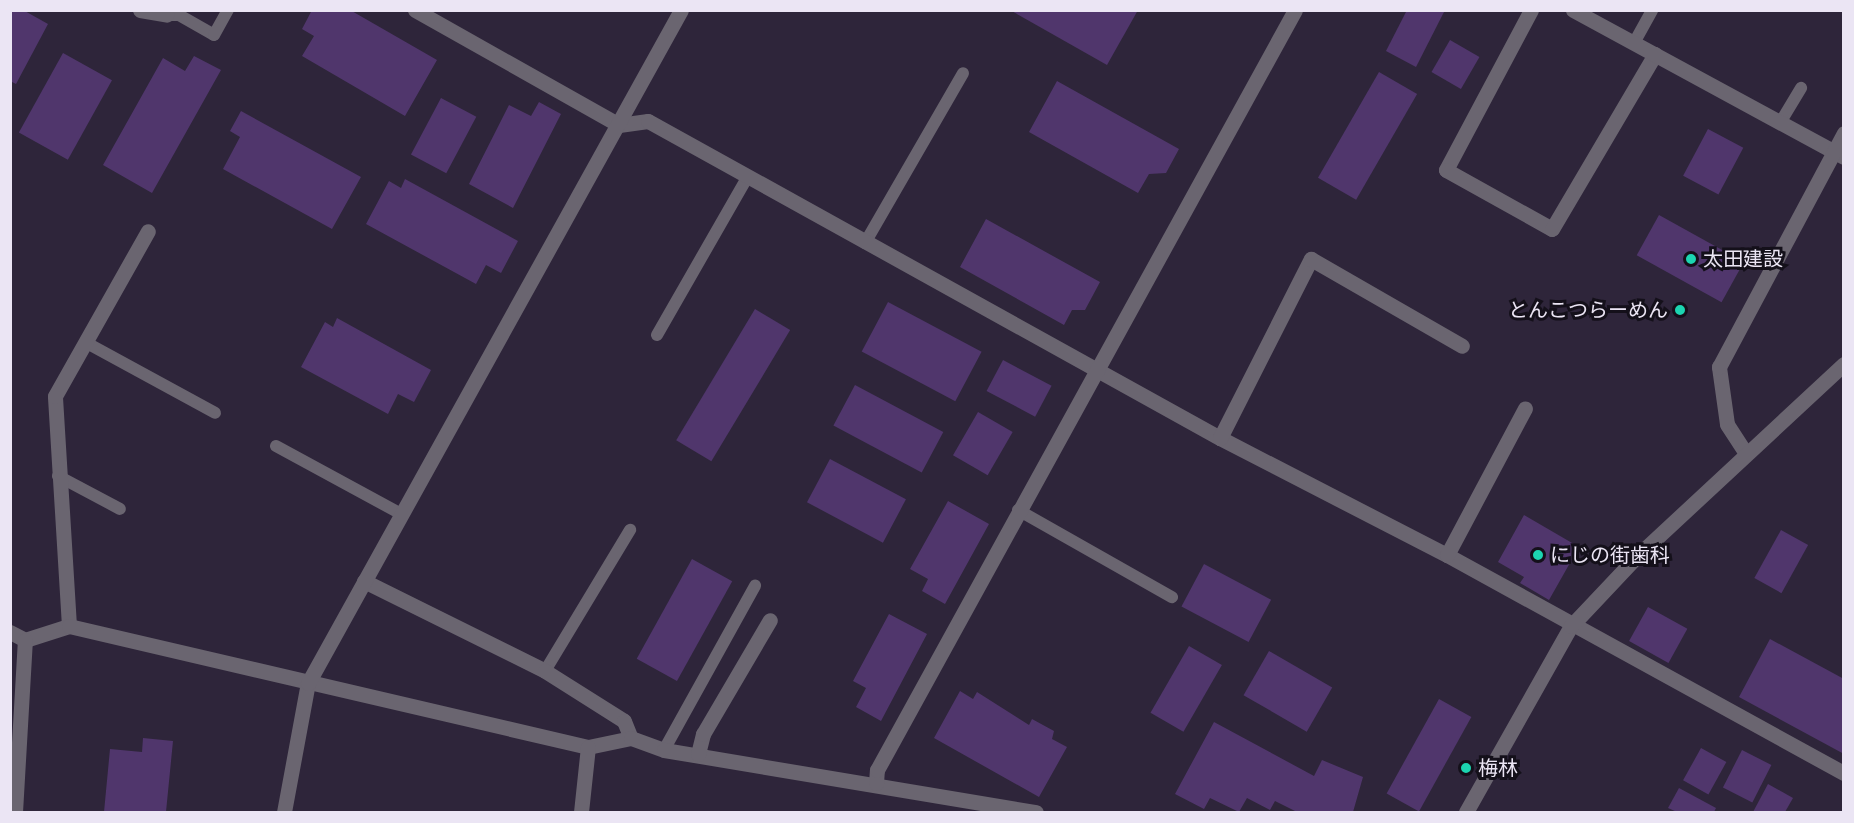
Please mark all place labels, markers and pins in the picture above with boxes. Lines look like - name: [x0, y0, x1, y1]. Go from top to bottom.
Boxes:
- place label: 太田建設: [1703, 247, 1783, 271]
- marker: 太田建設: [1684, 252, 1698, 266]
- place label: とんこつらーめん: [1508, 298, 1668, 322]
- marker: とんこつらーめん: [1673, 303, 1687, 317]
- place label: にじの街歯科: [1550, 543, 1670, 567]
- marker: にじの街歯科: [1531, 548, 1545, 562]
- place label: 梅林: [1478, 756, 1518, 780]
- marker: 梅林: [1459, 761, 1473, 775]

